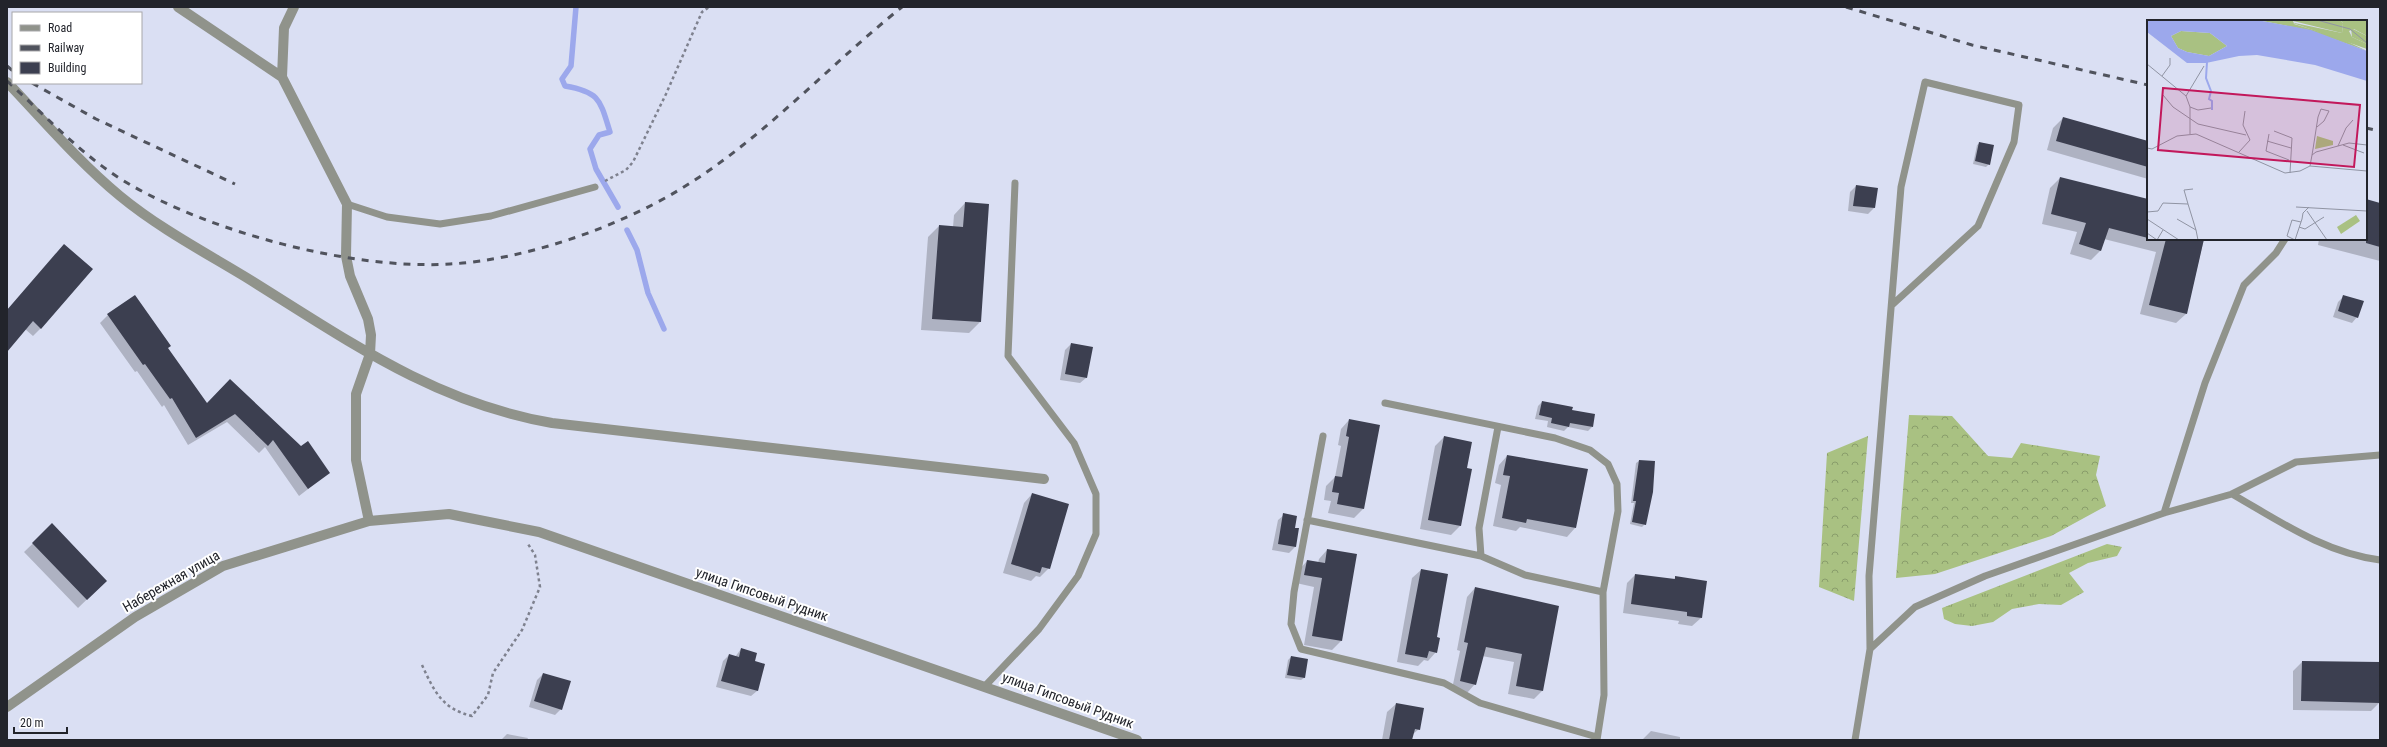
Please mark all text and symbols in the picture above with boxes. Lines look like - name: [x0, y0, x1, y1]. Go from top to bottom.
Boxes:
- legend: [12, 12, 142, 84]
- inset map: [2147, 20, 2367, 240]
- text: Road: [48, 21, 72, 35]
- text: Railway: [48, 41, 84, 55]
- text: Building: [48, 61, 86, 75]
- street label: Набережная улица: [120, 547, 222, 615]
- street label: улица Гипсовый Рудник: [694, 564, 831, 624]
- street label: улица Гипсовый Рудник: [1000, 669, 1136, 731]
- scale bar: [14, 709, 67, 735]
- text: 20 m: [20, 716, 44, 730]

